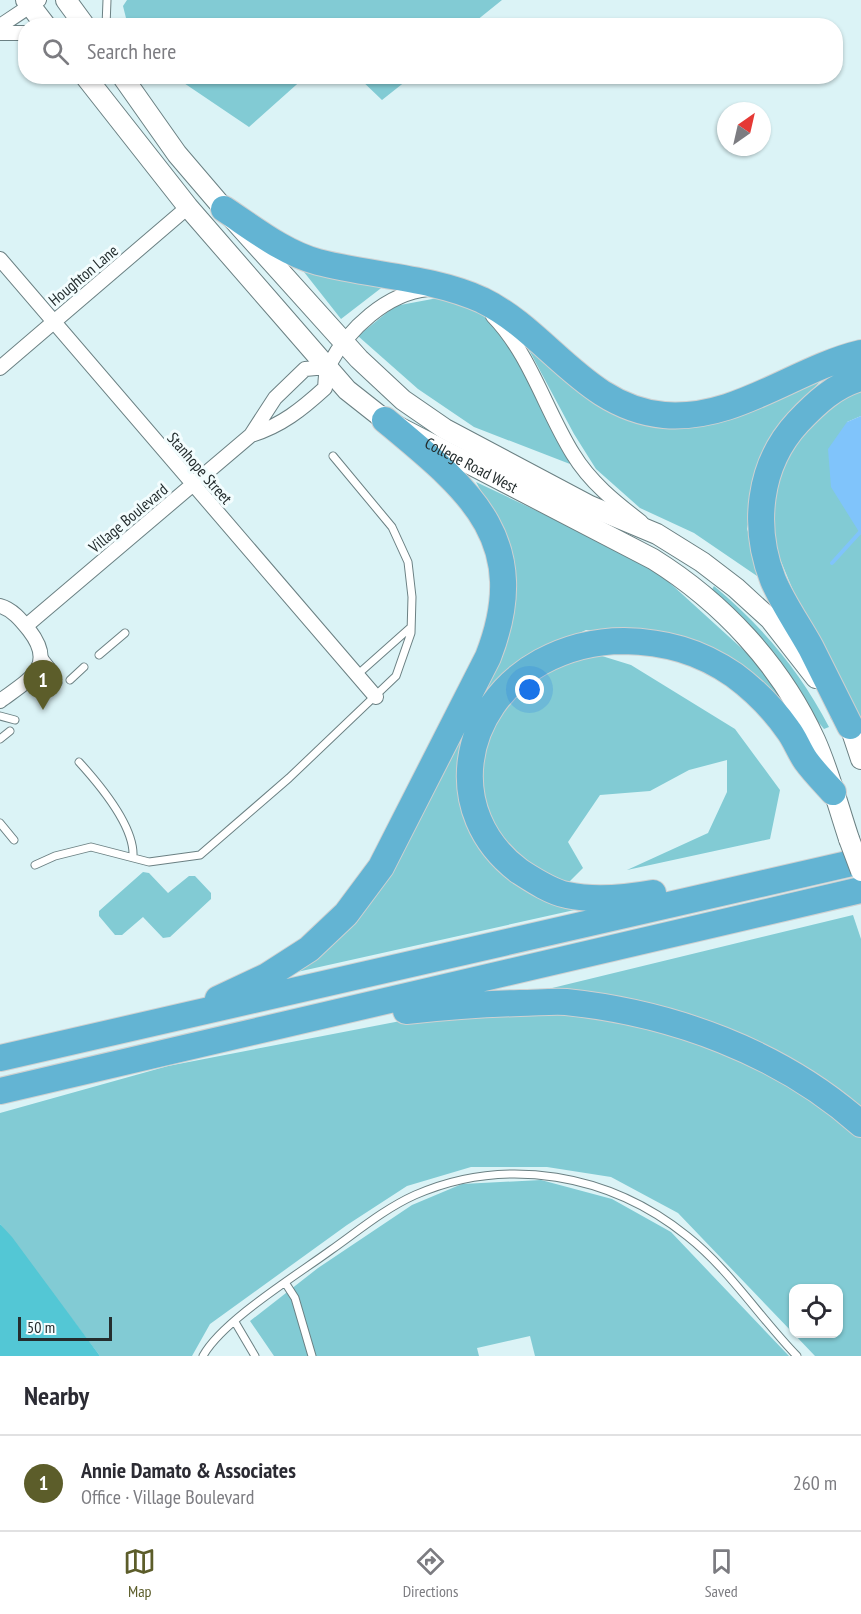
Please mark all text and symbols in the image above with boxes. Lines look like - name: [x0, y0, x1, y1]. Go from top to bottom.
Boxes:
- search box: [18, 18, 843, 84]
- icon: search: [39, 35, 72, 68]
- text: Search here: [87, 37, 176, 65]
- north arrow: [717, 102, 771, 156]
- street label: Houghton Lane: [44, 240, 122, 310]
- street label: Stanhope Street: [163, 428, 237, 508]
- street label: College Road West: [422, 433, 522, 497]
- street label: Village Boulevard: [84, 479, 172, 557]
- pin: 1: [24, 660, 63, 710]
- your location: [515, 675, 544, 704]
- map controls: [789, 1284, 843, 1338]
- button: locate: [789, 1284, 843, 1338]
- scale bar: [18, 1314, 112, 1342]
- text: 50 m: [27, 1317, 55, 1337]
- text: Nearby: [24, 1379, 89, 1412]
- text: Annie Damato & Associates: [81, 1456, 296, 1484]
- text: 1: [39, 1470, 48, 1496]
- text: 260 m: [793, 1470, 837, 1496]
- text: Office · Village Boulevard: [81, 1484, 254, 1510]
- tab: Map: [123, 1545, 156, 1601]
- tab: Directions: [403, 1545, 458, 1601]
- tab: Saved: [705, 1545, 738, 1601]

